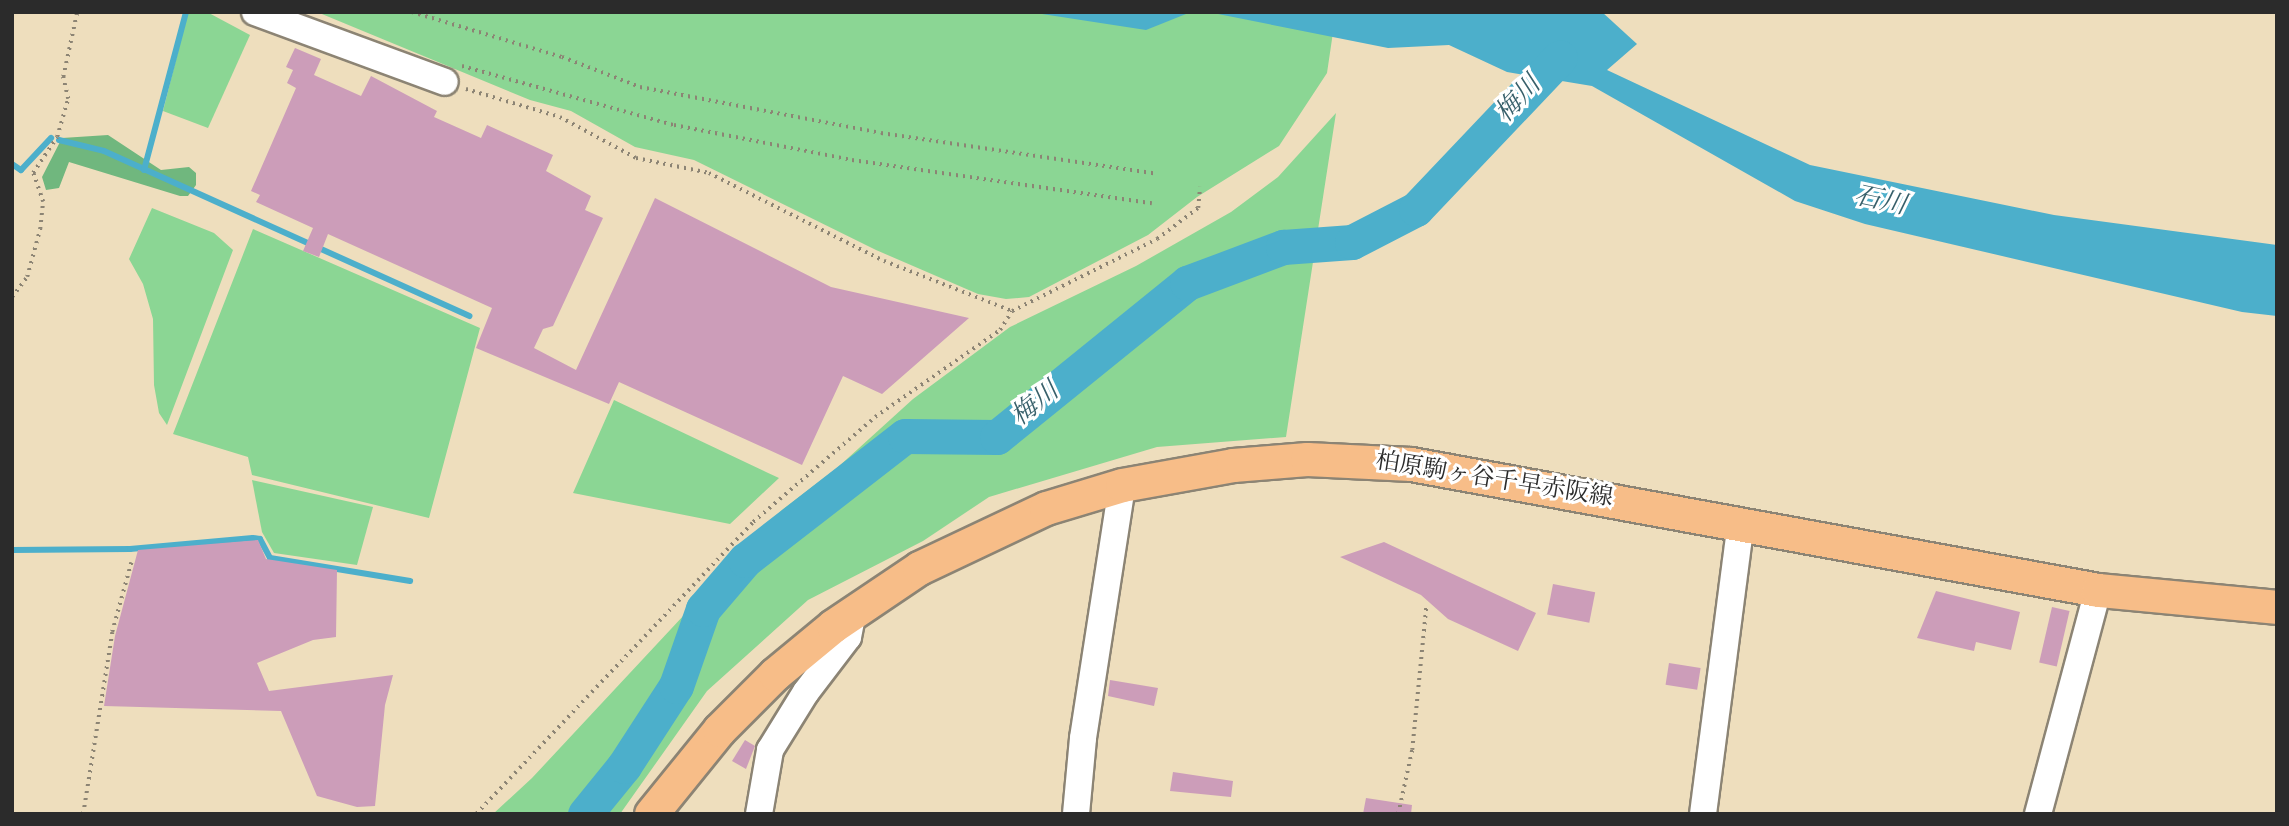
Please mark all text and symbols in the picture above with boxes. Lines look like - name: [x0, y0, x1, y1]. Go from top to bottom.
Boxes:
- water label: 梅川: [1490, 70, 1548, 130]
- water label: 石川: [1851, 181, 1909, 223]
- water label: 梅川: [1006, 377, 1066, 433]
- street label: 柏原駒ヶ谷千早赤阪線: [1373, 448, 1615, 514]

